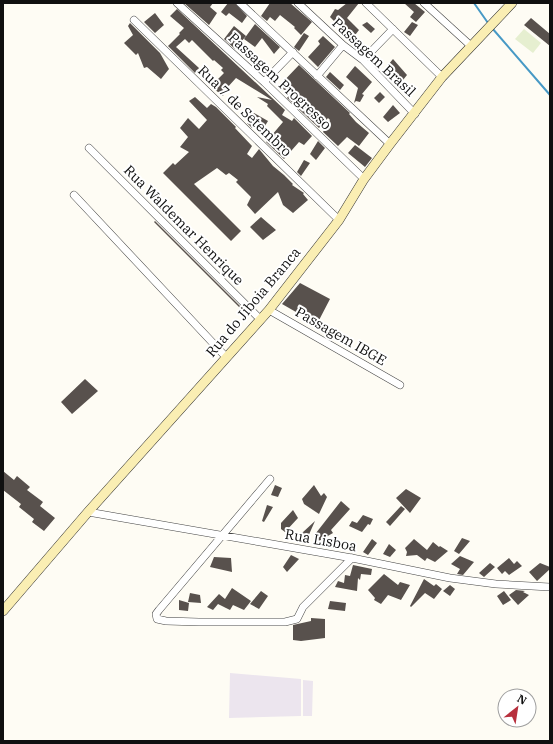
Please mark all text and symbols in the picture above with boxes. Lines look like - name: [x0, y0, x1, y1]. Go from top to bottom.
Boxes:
- street label: Passagem Brasil: [329, 14, 419, 100]
- street label: Passagem Progresso: [225, 29, 335, 134]
- street label: Rua 7 de Setembro: [194, 62, 296, 161]
- street label: Rua Waldemar Henrique: [120, 161, 248, 289]
- street label: Rua do Jiboia Branca: [202, 243, 304, 361]
- street label: Passagem IBGE: [292, 303, 390, 369]
- street label: Rua Lisboa: [284, 525, 359, 555]
- north arrow: [497, 688, 537, 728]
- text: N: [515, 691, 530, 708]

